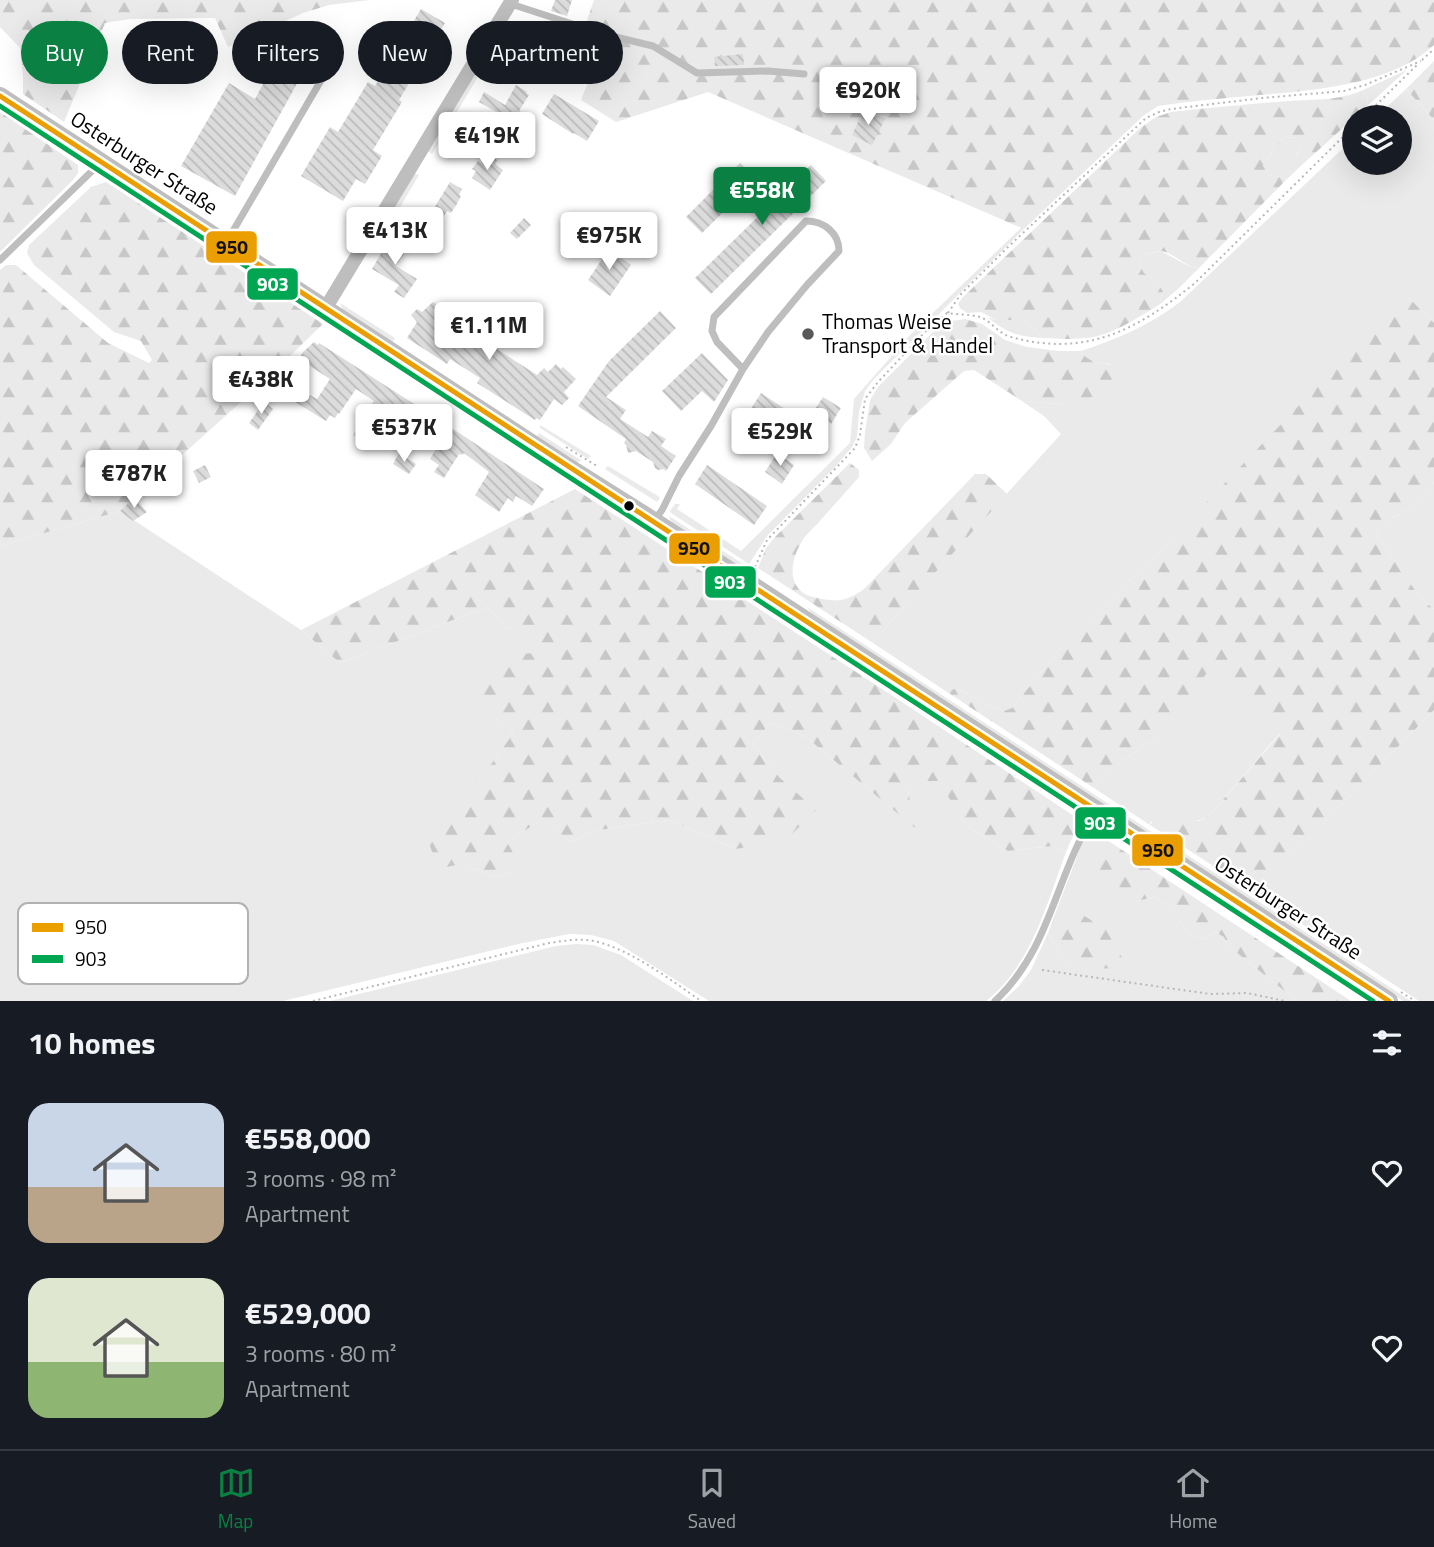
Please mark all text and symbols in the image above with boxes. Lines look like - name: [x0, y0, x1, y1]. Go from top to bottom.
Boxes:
- chip: Buy: [21, 21, 108, 84]
- chip: Rent: [122, 21, 218, 84]
- chip: Filters: [232, 21, 344, 84]
- chip: New: [358, 21, 452, 84]
- chip: Apartment: [466, 21, 623, 84]
- pin: €920K: [819, 68, 917, 127]
- text: €920K: [835, 72, 901, 107]
- street label: Osterburger Straße: [64, 102, 225, 222]
- map controls: [1342, 105, 1412, 175]
- button: layers: [1342, 105, 1412, 175]
- pin: €419K: [438, 113, 536, 172]
- text: €419K: [454, 117, 520, 152]
- pin: €558K: [713, 168, 811, 227]
- text: €558K: [729, 172, 795, 207]
- pin: €413K: [346, 208, 444, 267]
- text: €413K: [362, 212, 428, 247]
- pin: €975K: [560, 212, 658, 272]
- text: €975K: [576, 217, 642, 252]
- line badge: 950: [205, 230, 258, 264]
- text: 950: [216, 232, 248, 261]
- line badge: 903: [246, 267, 299, 301]
- text: 903: [257, 269, 289, 298]
- pin: €1.11M: [432, 302, 546, 362]
- place label: Thomas Weise Transport & Handel: [822, 305, 993, 361]
- text: €1.11M: [450, 307, 528, 342]
- marker: Thomas Weise Transport & Handel: [800, 326, 816, 342]
- pin: €438K: [212, 356, 310, 416]
- text: €438K: [228, 361, 294, 396]
- pin: €537K: [355, 405, 453, 464]
- pin: €529K: [731, 408, 829, 468]
- text: €537K: [371, 409, 437, 444]
- text: €529K: [747, 413, 813, 448]
- pin: €787K: [85, 450, 183, 510]
- text: €787K: [101, 455, 167, 490]
- unlabelled marker: [622, 499, 636, 513]
- line badge: 950: [668, 532, 721, 565]
- text: 950: [678, 533, 710, 562]
- line badge: 903: [704, 565, 757, 599]
- text: 903: [714, 567, 746, 596]
- line badge: 903: [1074, 806, 1127, 840]
- text: 903: [1084, 808, 1116, 837]
- line badge: 950: [1131, 833, 1184, 867]
- text: 950: [1142, 835, 1174, 864]
- street label: Osterburger Straße: [1208, 847, 1369, 967]
- legend: [18, 903, 248, 984]
- text: 950: [75, 912, 107, 941]
- text: 903: [75, 944, 107, 973]
- text: 10 homes: [28, 1020, 155, 1066]
- icon: filters: [1368, 1024, 1406, 1062]
- text: €558,000: [245, 1115, 371, 1161]
- icon: home: [84, 1131, 168, 1215]
- icon: heart: [1368, 1154, 1406, 1192]
- text: 3 rooms · 98 m²: [245, 1161, 396, 1196]
- text: Apartment: [245, 1196, 350, 1231]
- text: €529,000: [245, 1290, 371, 1336]
- icon: home: [84, 1306, 168, 1390]
- icon: heart: [1368, 1329, 1406, 1367]
- text: 3 rooms · 80 m²: [245, 1336, 396, 1371]
- text: Apartment: [245, 1371, 350, 1406]
- tab: Map: [217, 1464, 255, 1535]
- tab: Saved: [688, 1464, 736, 1535]
- tab: Home: [1169, 1464, 1217, 1535]

